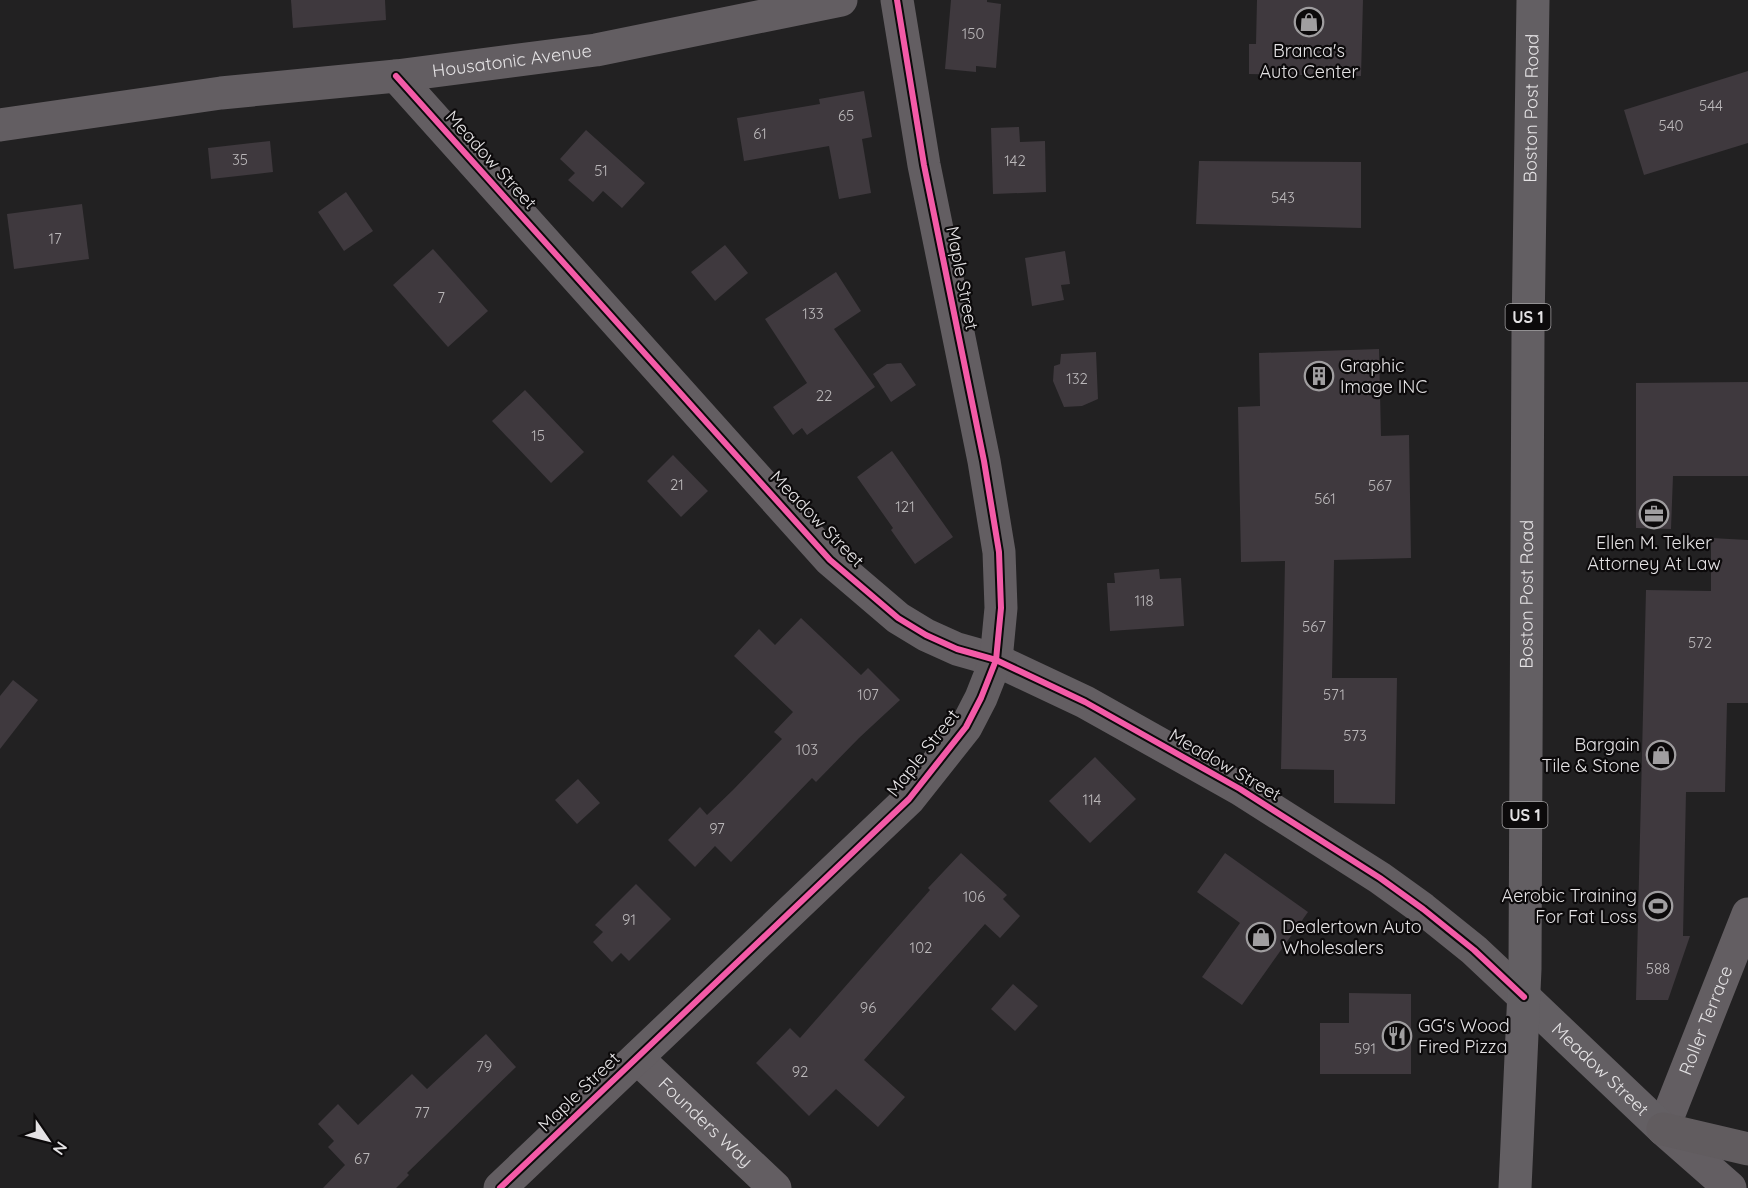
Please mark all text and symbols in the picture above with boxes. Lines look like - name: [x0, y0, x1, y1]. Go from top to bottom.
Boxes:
- shop icon: Branca's Auto Center: [1293, 6, 1325, 38]
- house number: 150: [962, 24, 984, 43]
- street label: Boston Post Road: [1518, 34, 1543, 183]
- street label: Housatonic Avenue: [431, 39, 593, 82]
- place label: Branca's Auto Center: [1260, 39, 1359, 83]
- house number: 544: [1699, 96, 1723, 115]
- street label: Meadow Street: [441, 105, 542, 214]
- house number: 65: [838, 106, 854, 125]
- house number: 540: [1658, 116, 1684, 135]
- house number: 61: [753, 124, 767, 143]
- house number: 35: [232, 150, 248, 169]
- house number: 142: [1004, 151, 1026, 170]
- house number: 51: [594, 161, 608, 180]
- house number: 543: [1271, 188, 1295, 207]
- street label: Maple Street: [941, 224, 984, 332]
- house number: 17: [48, 229, 62, 248]
- house number: 7: [437, 288, 445, 307]
- house number: 133: [802, 304, 824, 323]
- road number: US 1: [1506, 304, 1550, 330]
- place label: Graphic Image INC: [1340, 354, 1427, 398]
- building icon: Graphic Image INC: [1303, 360, 1335, 392]
- house number: 132: [1066, 369, 1088, 388]
- house number: 22: [816, 386, 832, 405]
- house number: 15: [531, 426, 545, 445]
- street label: Meadow Street: [766, 466, 869, 572]
- house number: 21: [670, 475, 684, 494]
- house number: 567: [1368, 476, 1392, 495]
- house number: 561: [1314, 489, 1336, 508]
- house number: 121: [895, 497, 915, 516]
- office icon: Ellen M. Telker Attorney At Law: [1638, 498, 1670, 530]
- street label: Boston Post Road: [1514, 520, 1538, 669]
- place label: Ellen M. Telker Attorney At Law: [1587, 531, 1721, 575]
- house number: 118: [1134, 591, 1154, 610]
- house number: 567: [1302, 617, 1326, 636]
- house number: 572: [1688, 633, 1712, 652]
- house number: 107: [857, 685, 879, 704]
- house number: 571: [1323, 685, 1345, 704]
- street label: Maple Street: [881, 704, 964, 801]
- street label: Meadow Street: [1165, 723, 1285, 806]
- house number: 573: [1343, 726, 1367, 745]
- place label: Bargain Tile & Stone: [1542, 733, 1640, 777]
- shop icon: Bargain Tile & Stone: [1645, 739, 1677, 771]
- house number: 103: [796, 740, 818, 759]
- house number: 114: [1083, 790, 1101, 809]
- road number: US 1: [1502, 802, 1547, 828]
- house number: 97: [709, 819, 725, 838]
- place label: Aerobic Training For Fat Loss: [1502, 884, 1637, 928]
- house number: 106: [963, 887, 985, 906]
- sports icon: Aerobic Training For Fat Loss: [1642, 890, 1674, 922]
- house number: 91: [622, 910, 636, 929]
- place label: Dealertown Auto Wholesalers: [1282, 915, 1422, 959]
- shop icon: Dealertown Auto Wholesalers: [1245, 921, 1277, 953]
- house number: 102: [910, 938, 932, 957]
- house number: 588: [1646, 959, 1670, 978]
- street label: Roller Terrace: [1673, 962, 1737, 1078]
- house number: 96: [860, 998, 876, 1017]
- place label: GG's Wood Fired Pizza: [1418, 1014, 1510, 1058]
- street label: Meadow Street: [1547, 1017, 1654, 1121]
- restaurant icon: GG's Wood Fired Pizza: [1381, 1020, 1413, 1052]
- house number: 591: [1354, 1039, 1376, 1058]
- street label: Maple Street: [533, 1047, 624, 1136]
- house number: 79: [476, 1057, 492, 1076]
- house number: 92: [792, 1062, 808, 1081]
- street label: Founders Way: [654, 1072, 758, 1172]
- house number: 77: [414, 1103, 430, 1122]
- north arrow: [18, 1110, 78, 1170]
- text: N: [49, 1138, 72, 1159]
- house number: 67: [354, 1149, 370, 1168]

